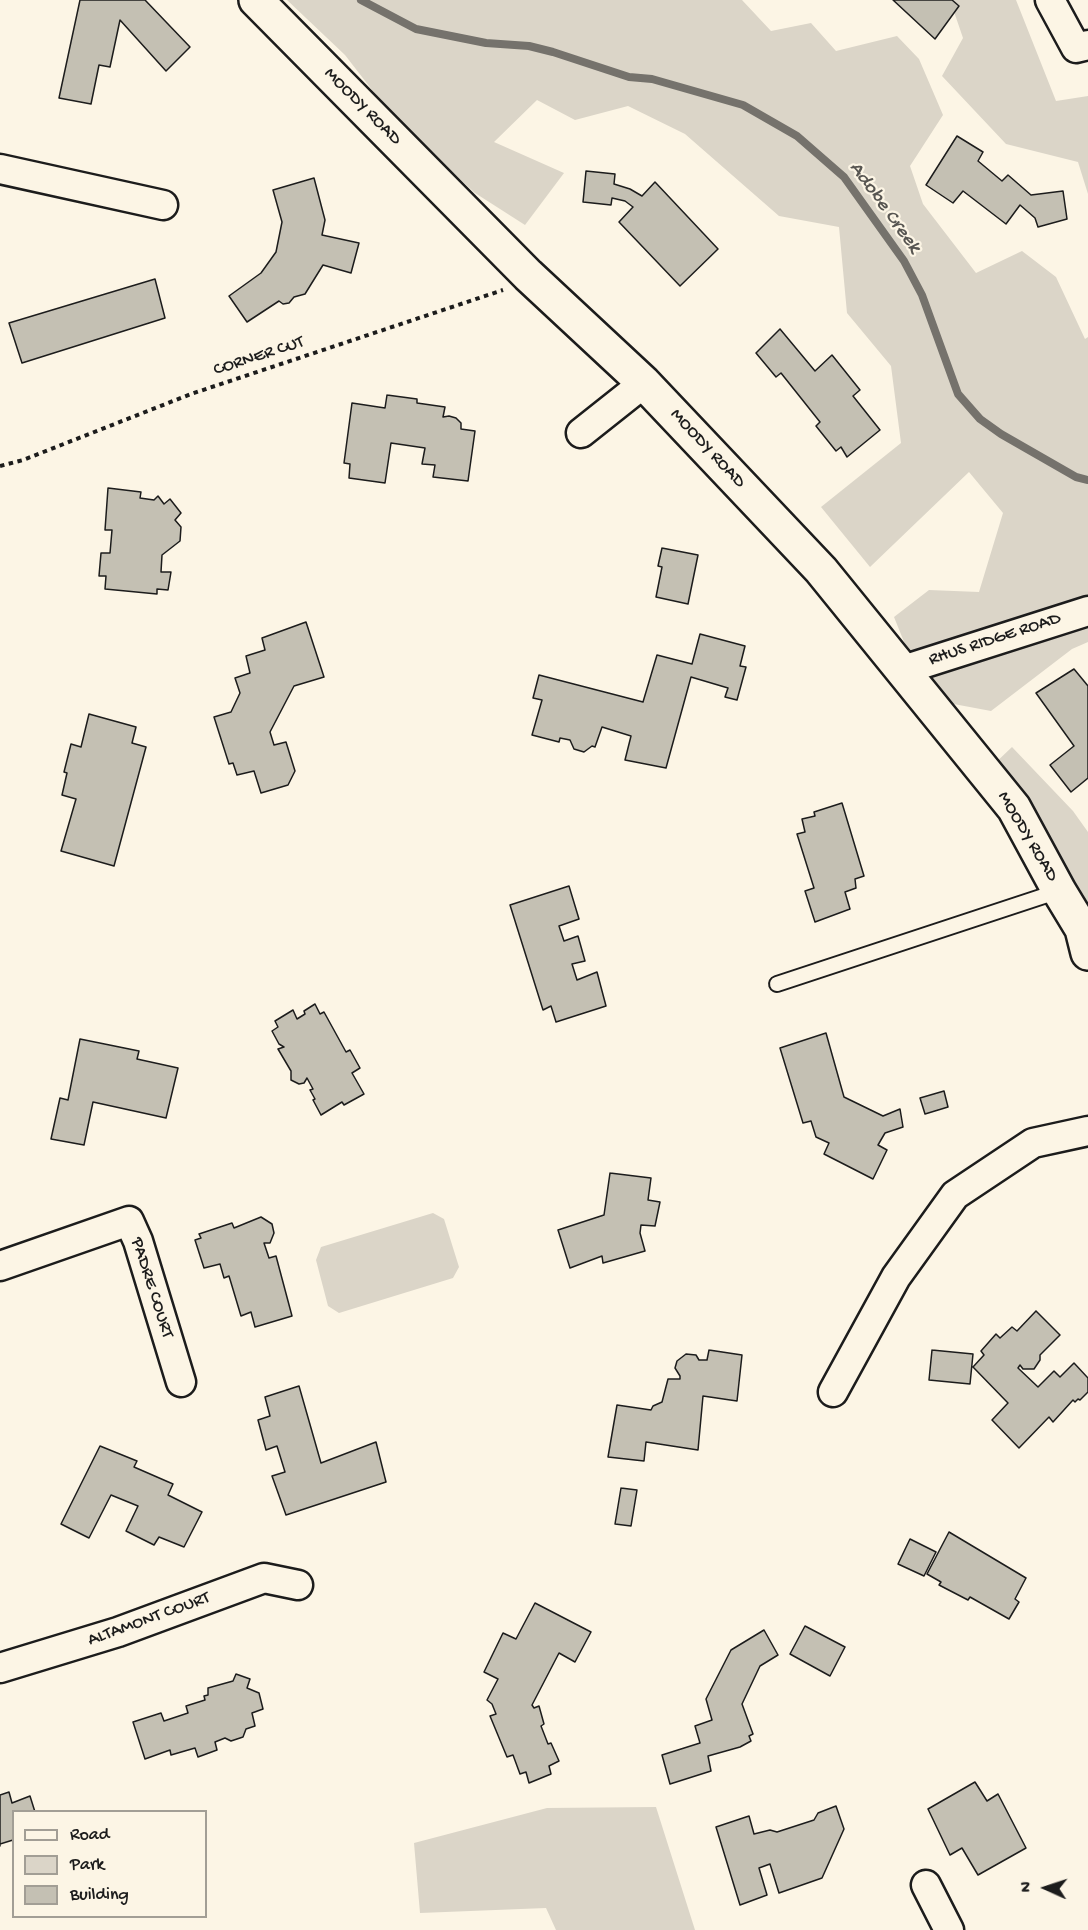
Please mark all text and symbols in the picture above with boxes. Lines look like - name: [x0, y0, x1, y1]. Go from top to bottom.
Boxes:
- street label: MOODY ROAD: [319, 64, 405, 150]
- water label: Adobe Creek: [843, 158, 925, 258]
- street label: CORNER CUT: [211, 332, 307, 382]
- street label: MOODY ROAD: [665, 405, 749, 493]
- street label: RHUS RIDGE ROAD: [926, 608, 1064, 672]
- street label: MOODY ROAD: [992, 788, 1062, 886]
- street label: PADRE COURT: [125, 1235, 177, 1341]
- street label: ALTAMONT COURT: [85, 1588, 213, 1652]
- legend: [12, 1810, 207, 1918]
- text: Road: [70, 1825, 109, 1846]
- text: Park: [70, 1855, 104, 1876]
- north arrow: [1016, 1858, 1076, 1918]
- text: N: [1018, 1881, 1037, 1893]
- text: Building: [70, 1885, 129, 1906]

